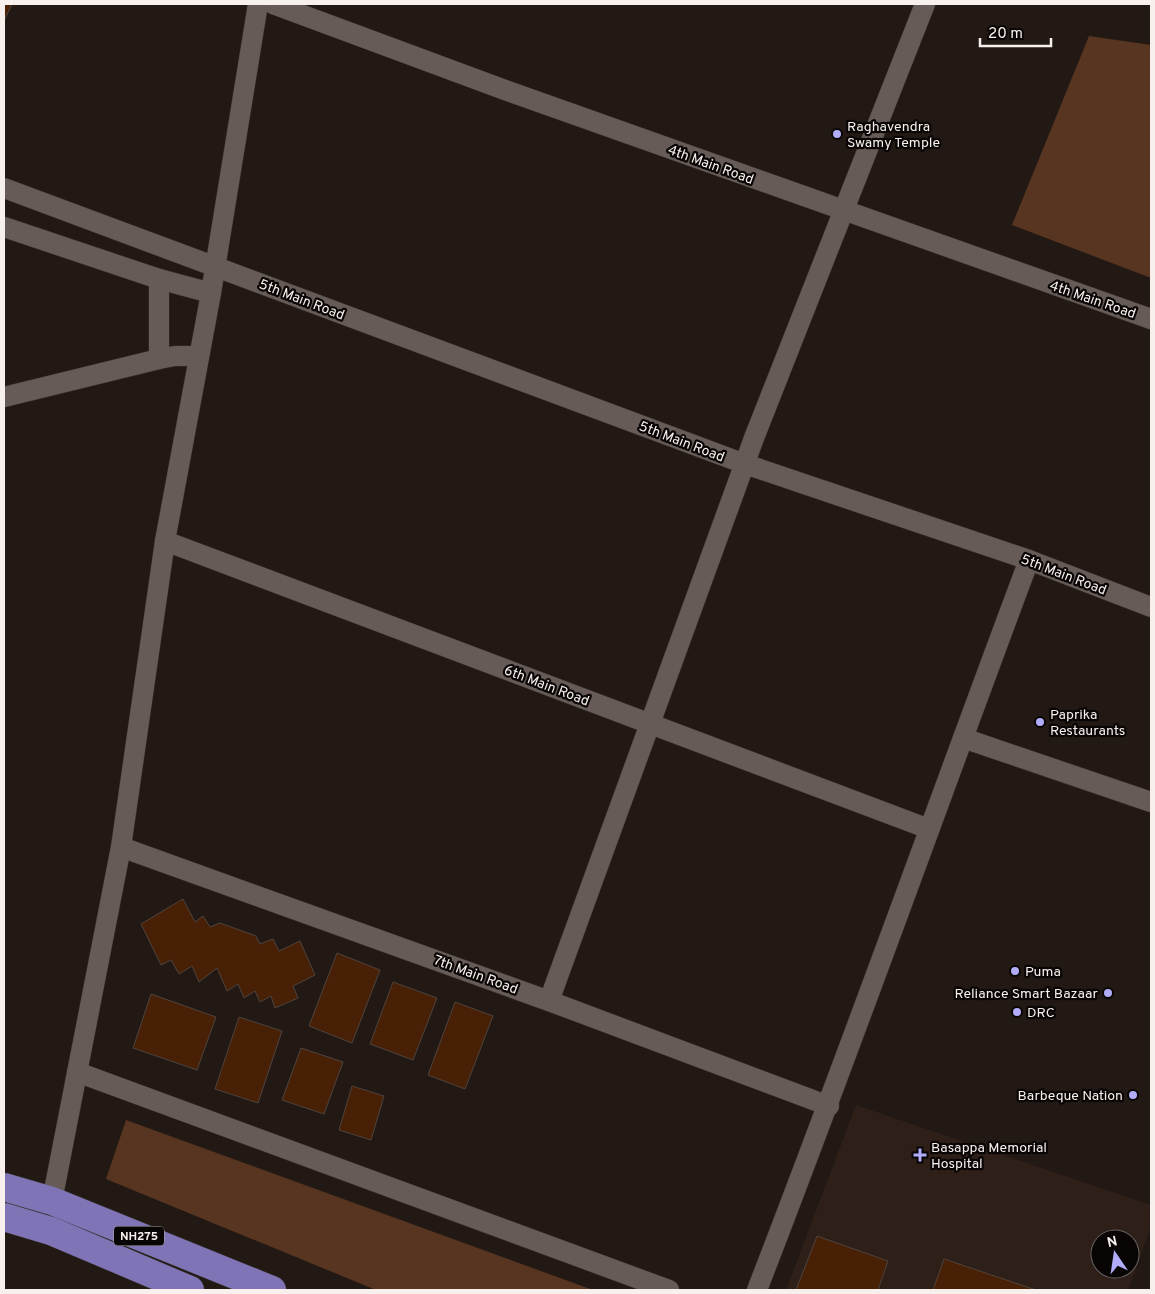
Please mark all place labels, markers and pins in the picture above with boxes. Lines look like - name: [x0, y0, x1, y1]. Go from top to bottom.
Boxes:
- place label: Raghavendra Swamy Temple: [847, 119, 940, 152]
- marker: Raghavendra Swamy Temple: [831, 128, 843, 140]
- place label: Paprika Restaurants: [1050, 707, 1125, 740]
- marker: Paprika Restaurants: [1034, 716, 1046, 728]
- place label: Puma: [1025, 964, 1061, 981]
- marker: Puma: [1009, 965, 1021, 977]
- place label: Reliance Smart Bazaar: [954, 986, 1099, 1003]
- marker: Reliance Smart Bazaar: [1102, 987, 1114, 999]
- place label: DRC: [1027, 1005, 1055, 1022]
- marker: DRC: [1011, 1006, 1023, 1018]
- place label: Barbeque Nation: [1018, 1088, 1123, 1105]
- marker: Barbeque Nation: [1127, 1089, 1139, 1101]
- place label: Basappa Memorial Hospital: [931, 1140, 1047, 1173]
- marker: Basappa Memorial Hospital: [913, 1148, 927, 1162]

